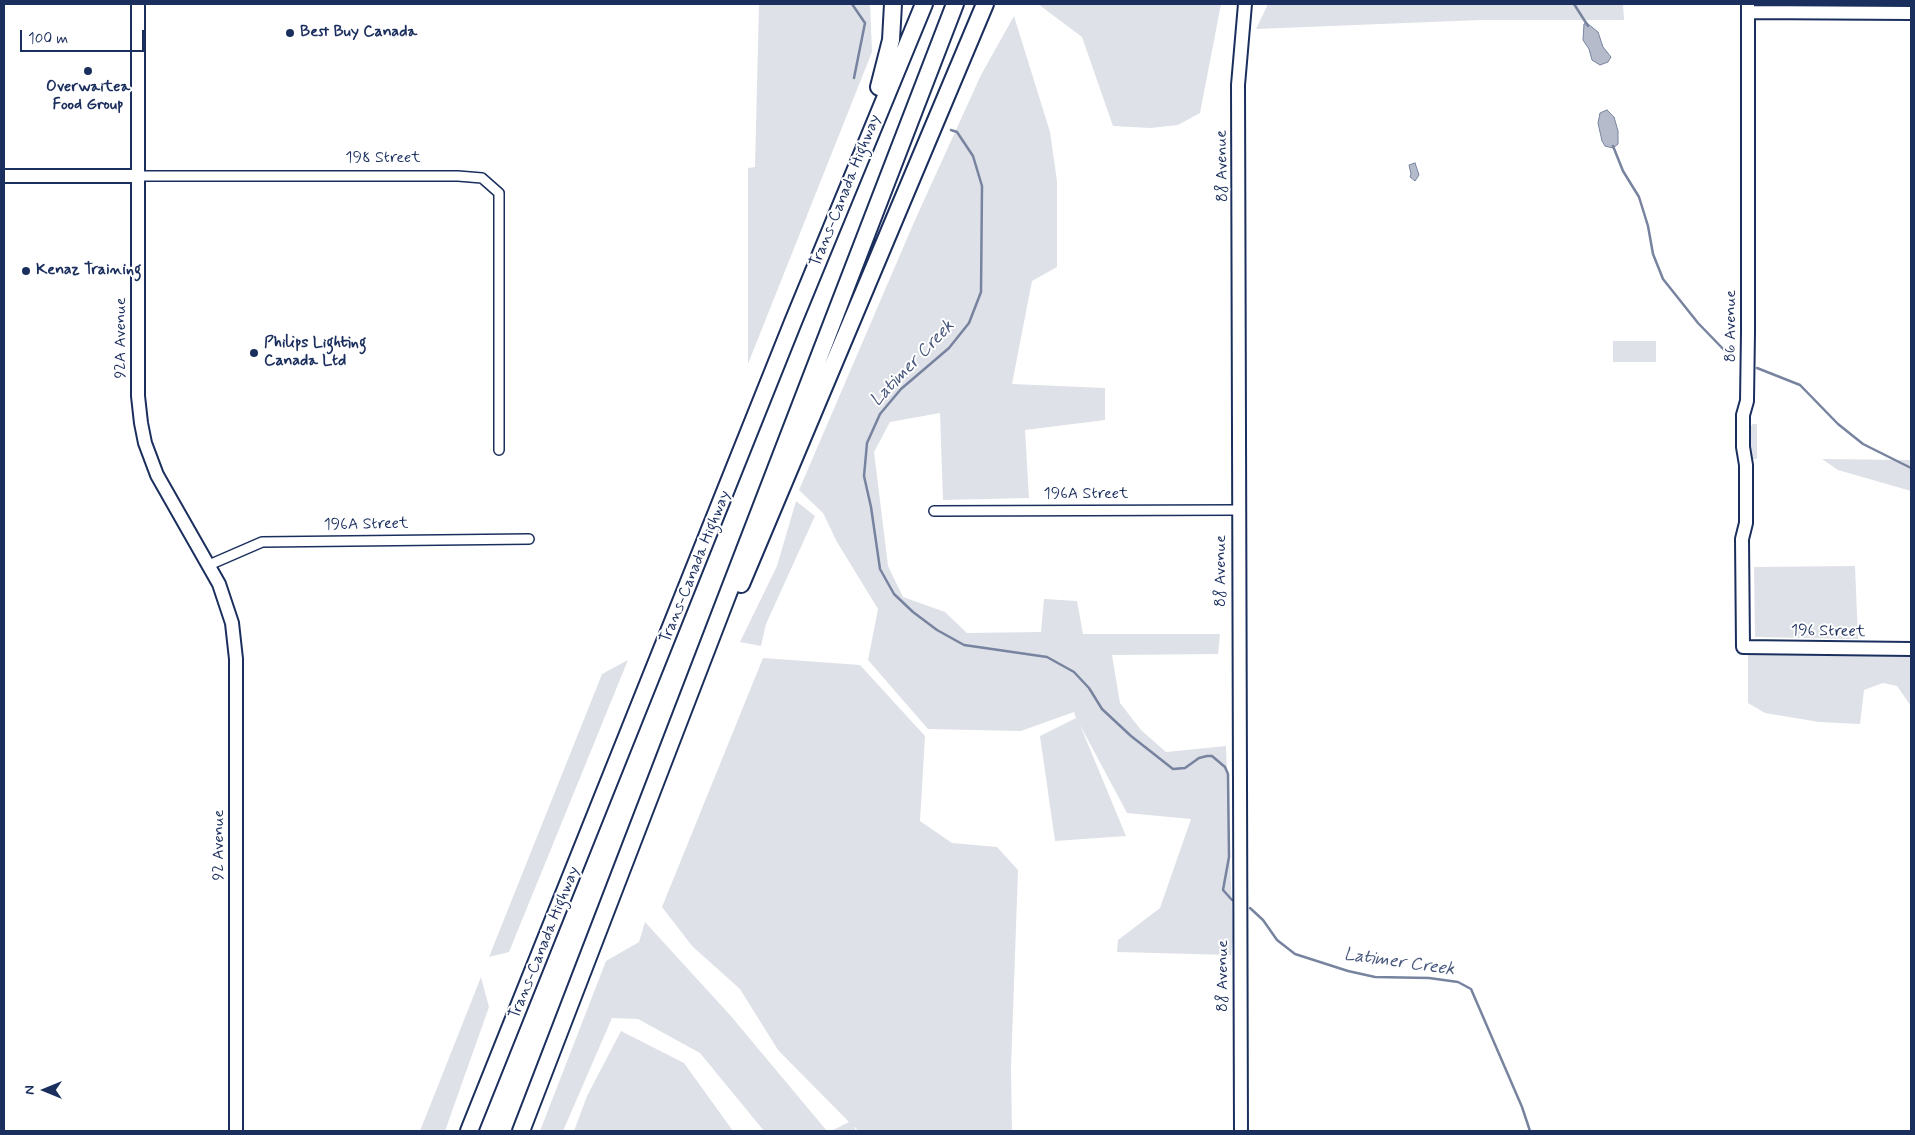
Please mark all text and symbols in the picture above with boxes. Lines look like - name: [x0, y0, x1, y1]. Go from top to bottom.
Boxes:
- scale bar: [22, 20, 146, 52]
- place label: Best Buy Canada: [300, 23, 417, 43]
- marker: Best Buy Canada: [284, 27, 296, 39]
- text: 100 m: [28, 29, 68, 49]
- marker: Overwaitea Food Group: [82, 65, 94, 77]
- place label: Overwaitea Food Group: [46, 78, 130, 116]
- street label: Trans-Canada Highway: [807, 112, 885, 270]
- street label: 88 Avenue: [1213, 130, 1233, 202]
- street label: 198 Street: [345, 149, 421, 169]
- place label: Kenaz Training: [36, 261, 141, 281]
- marker: Kenaz Training: [20, 265, 32, 277]
- street label: 86 Avenue: [1722, 290, 1742, 362]
- street label: 92A Avenue: [112, 297, 132, 379]
- water label: Latimer Creek: [866, 316, 960, 412]
- place label: Philips Lighting Canada Ltd: [264, 334, 366, 372]
- marker: Philips Lighting Canada Ltd: [248, 347, 260, 359]
- street label: 196A Street: [1044, 485, 1128, 505]
- street label: Trans-Canada Highway: [657, 488, 735, 646]
- street label: 196A Street: [323, 515, 409, 535]
- street label: 88 Avenue: [1212, 535, 1232, 607]
- street label: 196 Street: [1791, 622, 1865, 642]
- street label: 92 Avenue: [210, 810, 230, 880]
- street label: Trans-Canada Highway: [506, 864, 584, 1022]
- street label: 88 Avenue: [1214, 940, 1234, 1012]
- water label: Latimer Creek: [1342, 945, 1456, 981]
- north arrow: [20, 1065, 70, 1115]
- text: N: [21, 1085, 39, 1095]

